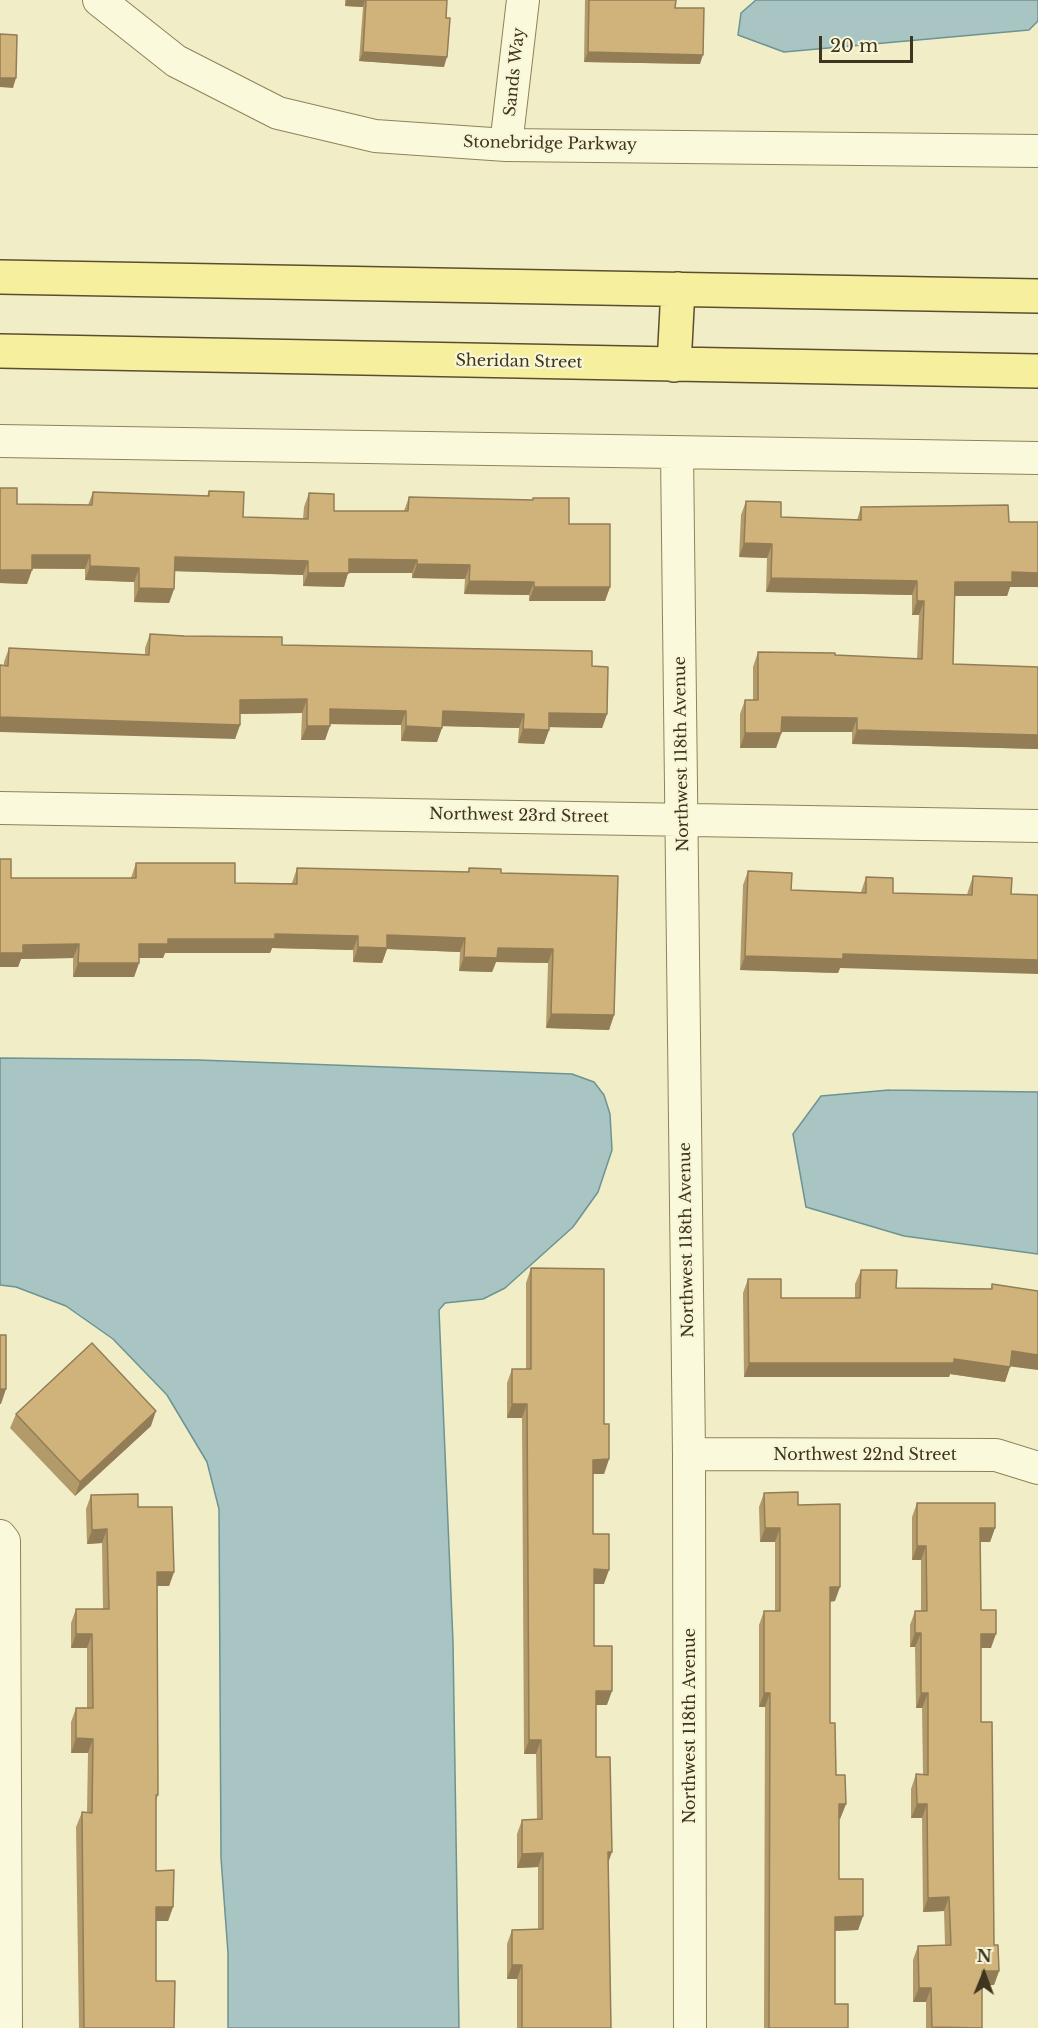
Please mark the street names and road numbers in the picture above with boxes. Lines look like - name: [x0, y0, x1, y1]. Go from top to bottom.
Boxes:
- street label: Sands Way: [501, 27, 529, 117]
- street label: Stonebridge Parkway: [463, 133, 637, 155]
- street label: Sheridan Street: [455, 351, 583, 373]
- street label: Northwest 118th Avenue: [671, 656, 693, 852]
- street label: Northwest 23rd Street: [429, 805, 609, 827]
- street label: Northwest 118th Avenue: [676, 1142, 698, 1338]
- street label: Northwest 22nd Street: [773, 1445, 957, 1465]
- street label: Northwest 118th Avenue: [680, 1628, 700, 1824]

